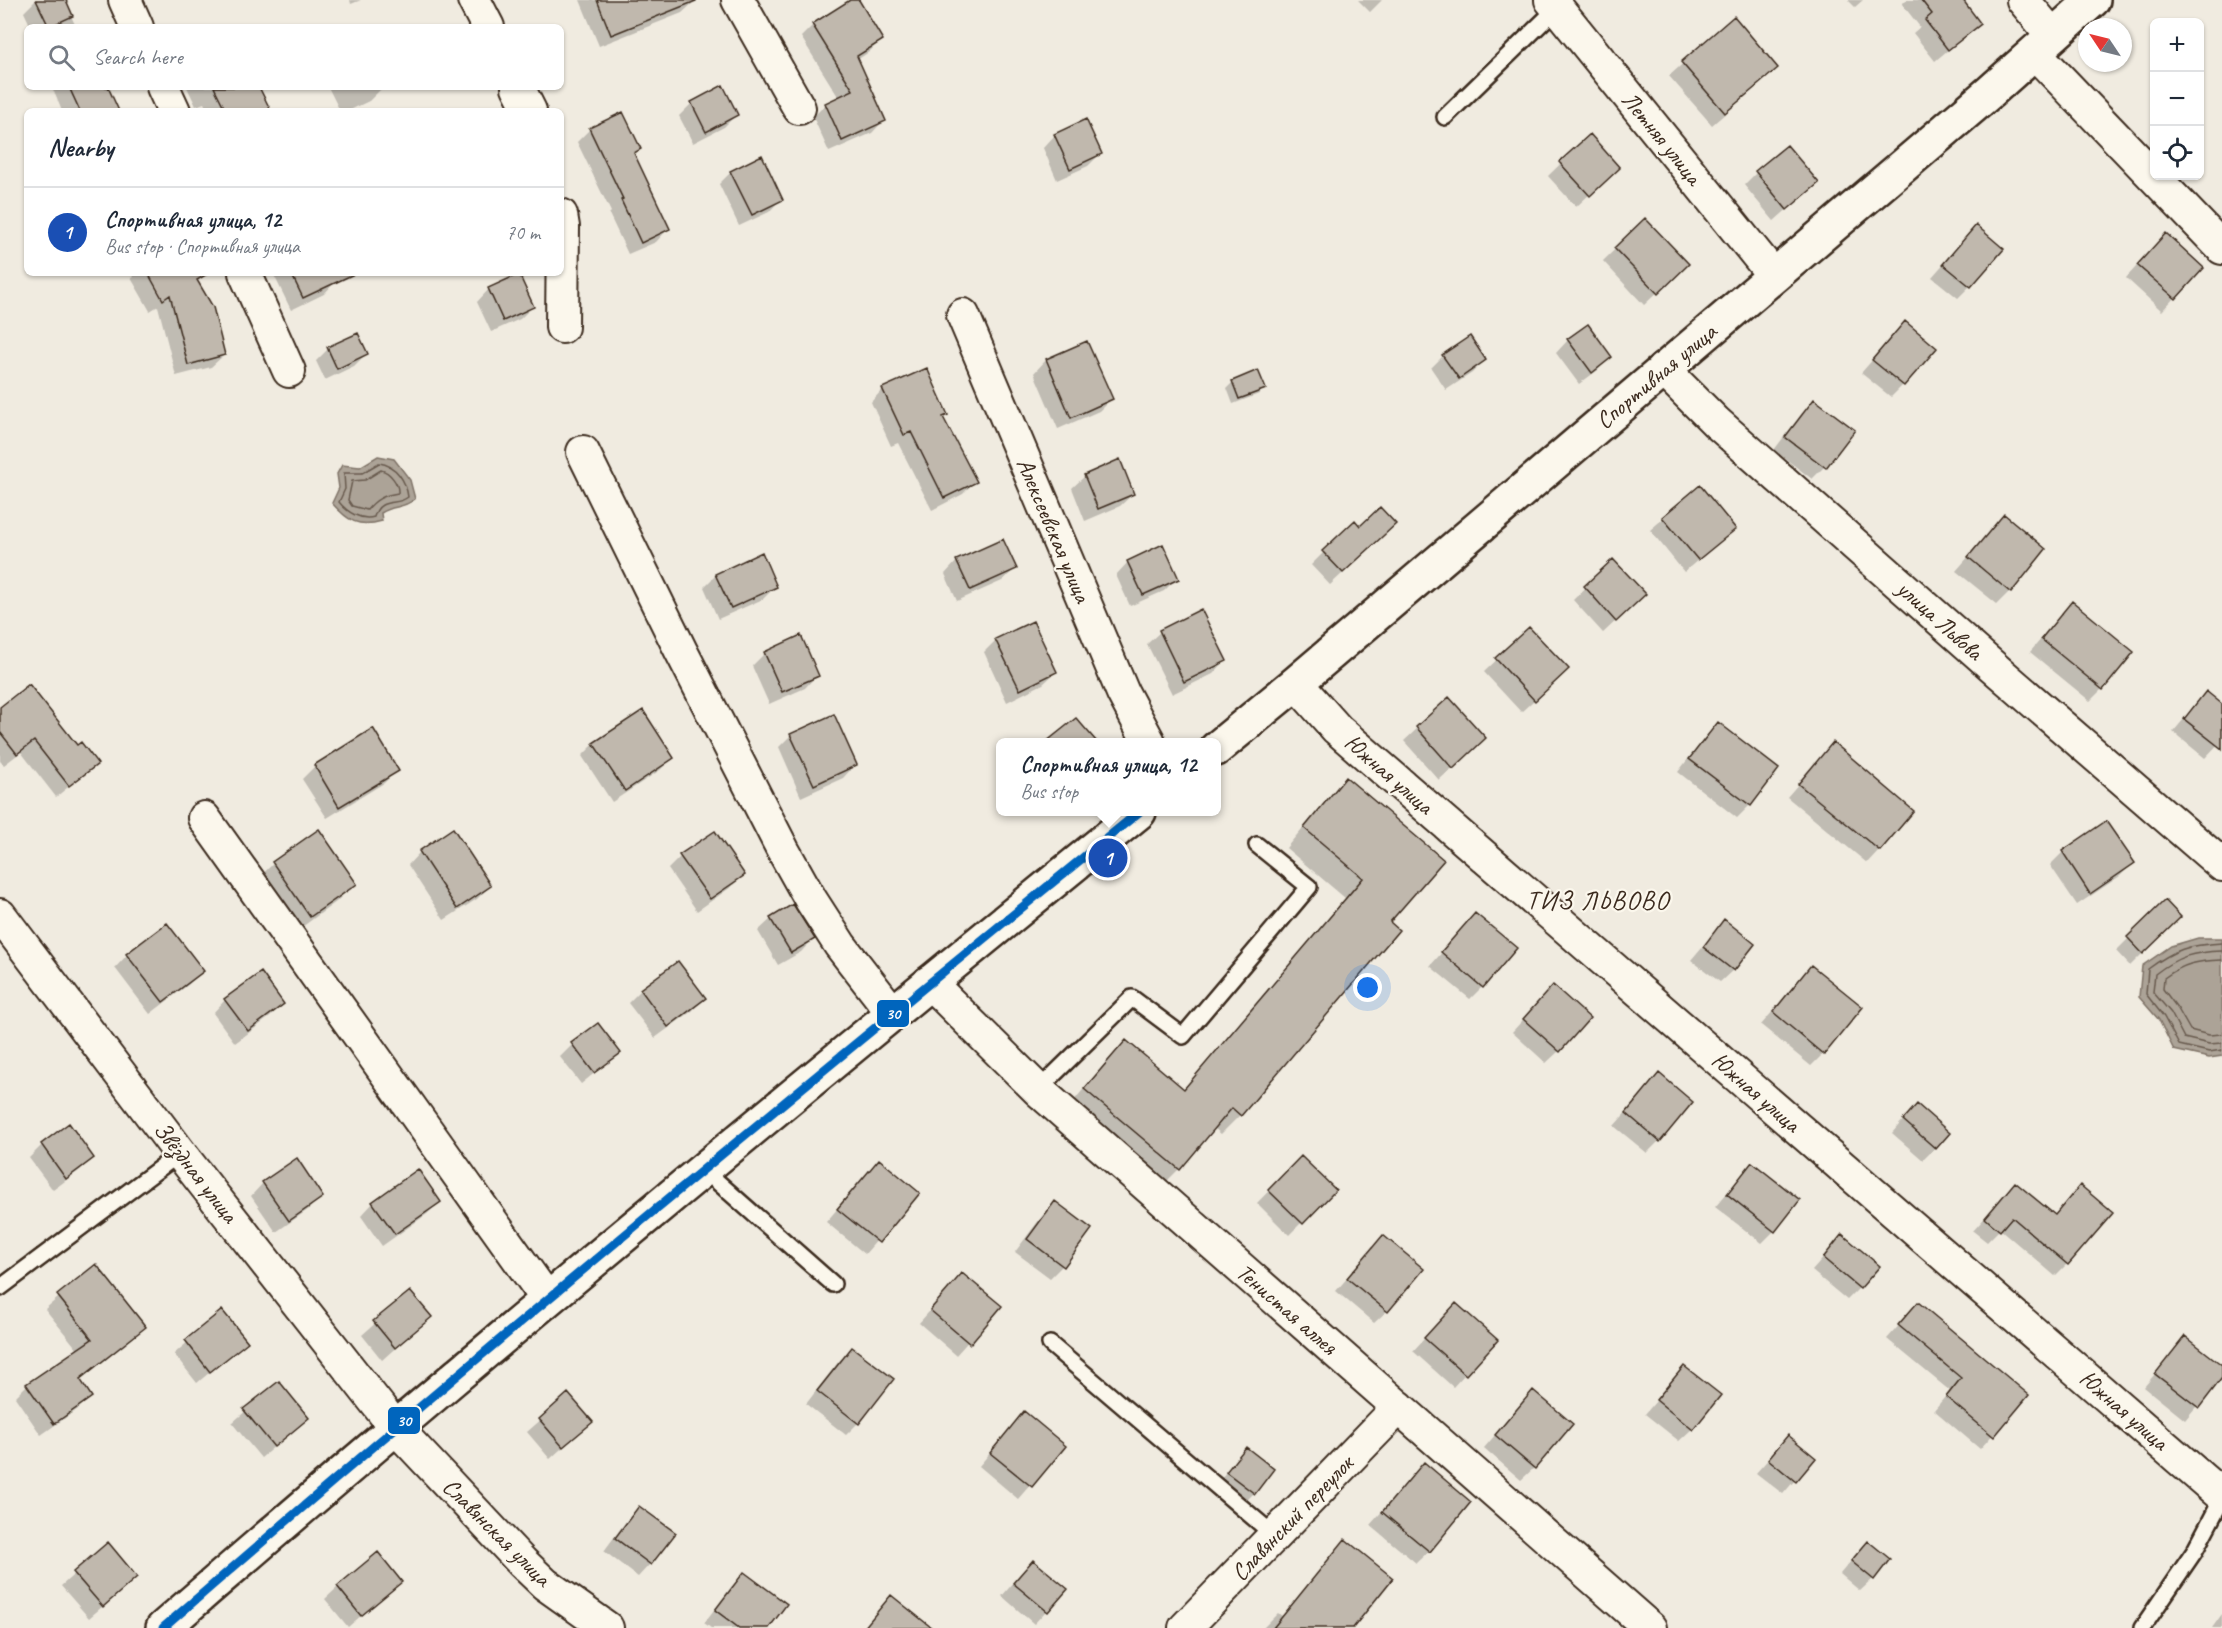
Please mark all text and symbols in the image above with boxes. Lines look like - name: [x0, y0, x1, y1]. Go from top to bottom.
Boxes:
- north arrow: [2078, 18, 2132, 72]
- map controls: [2150, 18, 2204, 180]
- button: +: [2150, 18, 2204, 72]
- search box: [24, 24, 564, 90]
- icon: search: [45, 41, 78, 74]
- text: Search here: [93, 43, 183, 71]
- button: −: [2150, 72, 2204, 126]
- street label: Летняя улица: [1615, 85, 1710, 192]
- button: locate: [2150, 126, 2204, 180]
- text: Nearby: [48, 131, 113, 164]
- text: Спортивная улица, 12: [105, 206, 281, 234]
- text: 1: [63, 220, 72, 245]
- text: 70 m: [506, 220, 540, 245]
- text: Bus stop · Спортивная улица: [105, 234, 300, 259]
- street label: Спортивная улица: [1589, 316, 1724, 435]
- street label: Алексеевская улица: [1010, 453, 1098, 608]
- street label: улица Львова: [1889, 572, 1990, 667]
- street label: Южная улица: [1338, 727, 1441, 822]
- popup: [996, 738, 1221, 816]
- text: Спортивная улица, 12: [1020, 751, 1197, 779]
- text: Bus stop: [1020, 779, 1078, 804]
- pin: 1: [1088, 836, 1128, 880]
- district label: ТИЗ ЛЬВОВО: [1526, 884, 1671, 917]
- your location: [1353, 973, 1382, 1002]
- line badge: 30: [876, 999, 910, 1028]
- text: 30: [886, 1004, 902, 1024]
- street label: Южная улица: [1705, 1045, 1808, 1140]
- street label: Звёздная улица: [146, 1115, 246, 1230]
- street label: Тенистая аллея: [1230, 1257, 1345, 1362]
- street label: Южная улица: [2073, 1363, 2176, 1458]
- line badge: 30: [387, 1406, 421, 1435]
- text: 30: [397, 1411, 413, 1431]
- street label: Славянский переулок: [1225, 1447, 1361, 1587]
- street label: Славянская улица: [436, 1471, 559, 1594]

